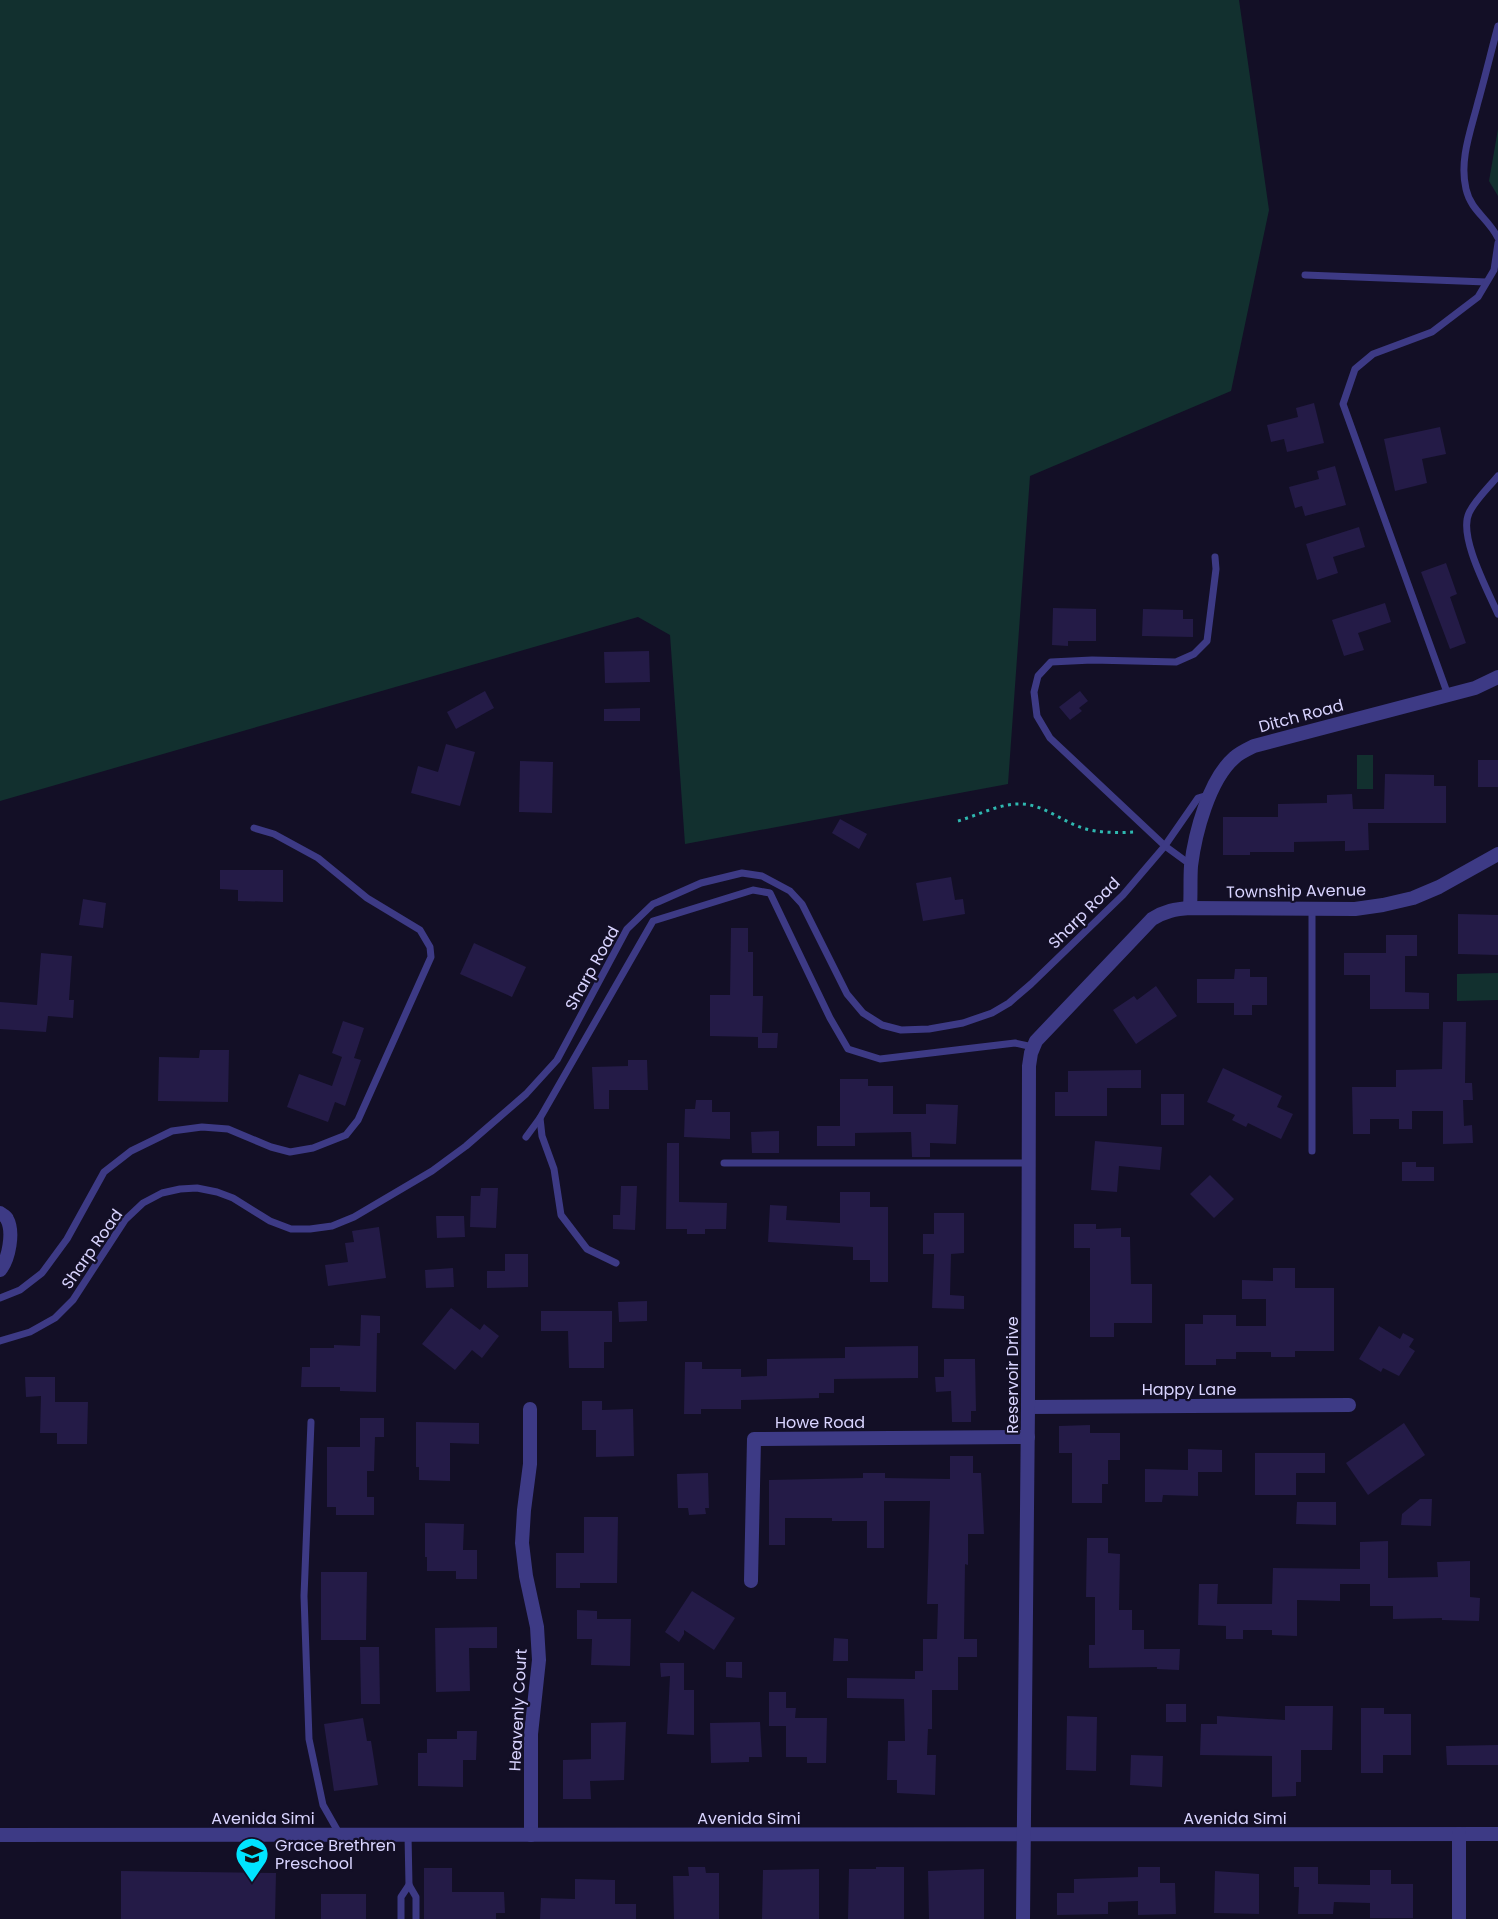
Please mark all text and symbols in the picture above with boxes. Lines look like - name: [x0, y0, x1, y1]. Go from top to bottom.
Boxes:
- street label: Ditch Road: [1256, 694, 1346, 738]
- street label: Sharp Road: [1043, 872, 1125, 954]
- street label: Township Avenue: [1226, 878, 1366, 904]
- street label: Sharp Road: [559, 922, 625, 1014]
- street label: Sharp Road: [56, 1204, 128, 1294]
- street label: Reservoir Drive: [1001, 1316, 1024, 1434]
- street label: Happy Lane: [1142, 1378, 1236, 1401]
- street label: Howe Road: [775, 1411, 865, 1434]
- street label: Heavenly Court: [503, 1648, 533, 1772]
- street label: Avenida Simi: [211, 1807, 315, 1830]
- street label: Avenida Simi: [697, 1807, 801, 1830]
- street label: Avenida Simi: [1183, 1807, 1287, 1830]
- place label: Grace Brethren Preschool: [275, 1834, 396, 1875]
- school or university icon: Grace Brethren Preschool: [234, 1836, 270, 1883]

